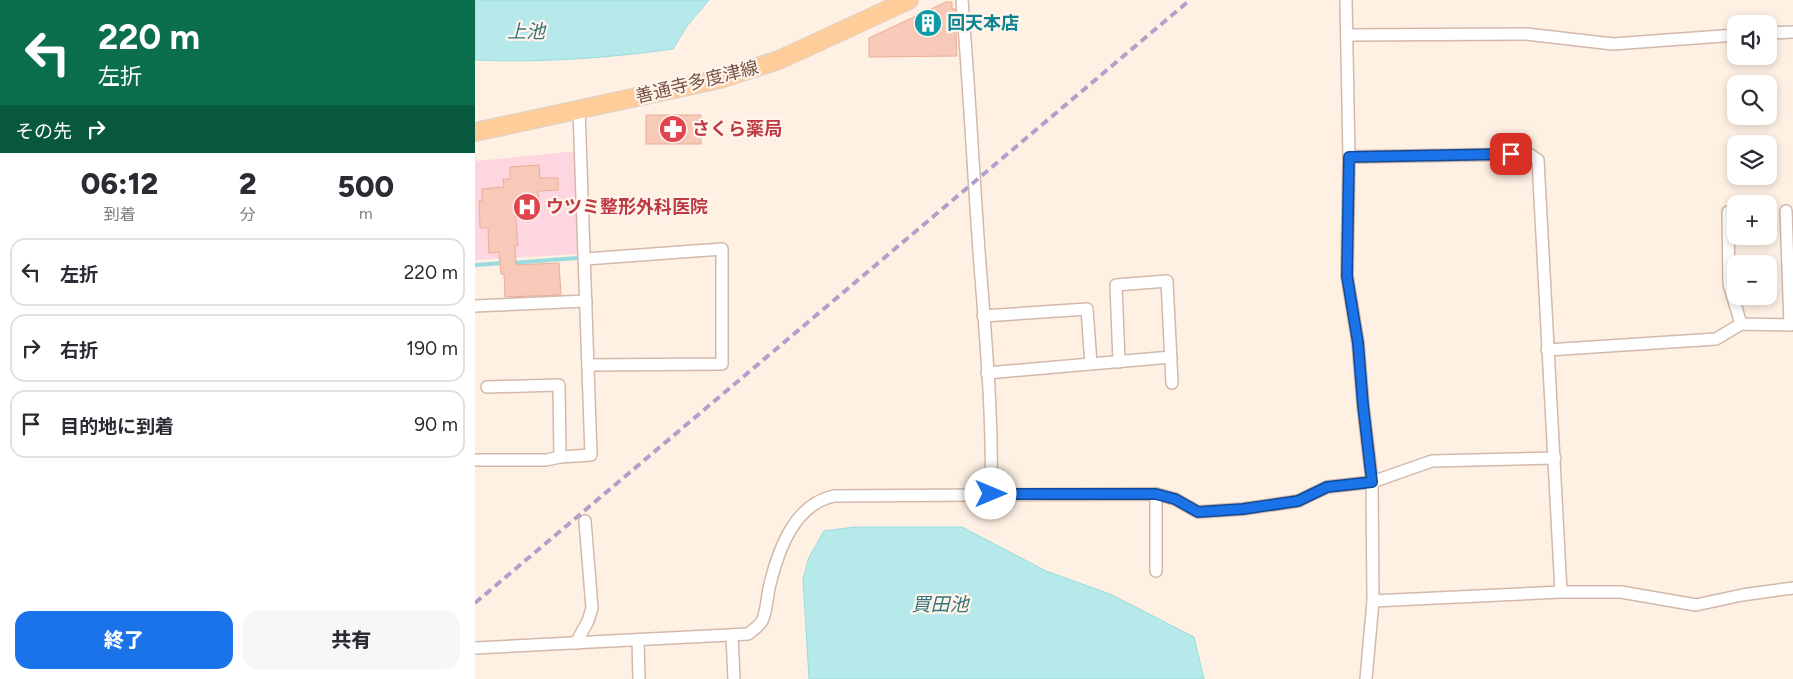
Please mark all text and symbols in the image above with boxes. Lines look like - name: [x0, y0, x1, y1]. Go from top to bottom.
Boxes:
- building icon: 回天本店: [913, 8, 943, 38]
- place label: 回天本店: [947, 12, 1019, 34]
- map controls: [1727, 15, 1777, 305]
- button: sound: [1727, 15, 1777, 65]
- text: 220 m: [98, 16, 200, 58]
- icon: left: [15, 20, 80, 85]
- water label: 上池: [507, 20, 547, 43]
- street label: 善通寺多度津線: [633, 56, 761, 108]
- text: 左折: [98, 63, 142, 90]
- button: search: [1727, 75, 1777, 125]
- pharmacy icon: さくら薬局: [658, 114, 688, 144]
- icon: right: [82, 115, 110, 143]
- place label: さくら薬局: [692, 118, 782, 140]
- text: その先: [15, 120, 72, 143]
- pin: [1490, 133, 1532, 175]
- button: layers: [1727, 135, 1777, 185]
- icon: arrive: [1497, 140, 1525, 168]
- text: 06:12: [81, 165, 158, 202]
- text: 2: [239, 165, 257, 202]
- text: 500: [338, 168, 394, 205]
- hospital icon: ウツミ整形外科医院: [512, 192, 542, 222]
- button: +: [1727, 195, 1777, 245]
- place label: ウツミ整形外科医院: [546, 196, 708, 218]
- text: m: [359, 204, 373, 223]
- text: 到着: [103, 205, 136, 224]
- text: 分: [240, 205, 256, 224]
- button: −: [1727, 255, 1777, 305]
- icon: left: [17, 258, 45, 286]
- text: 220 m: [404, 261, 458, 284]
- text: 左折: [60, 263, 98, 286]
- icon: right: [17, 334, 45, 362]
- text: 190 m: [406, 337, 458, 360]
- text: 右折: [60, 339, 98, 362]
- icon: arrive: [17, 410, 45, 438]
- text: 90 m: [414, 413, 458, 436]
- text: 目的地に到着: [60, 415, 174, 438]
- position arrow: [964, 467, 1016, 519]
- water label: 買田池: [911, 593, 970, 616]
- button: 終了: [15, 611, 233, 669]
- button: 共有: [243, 611, 460, 669]

